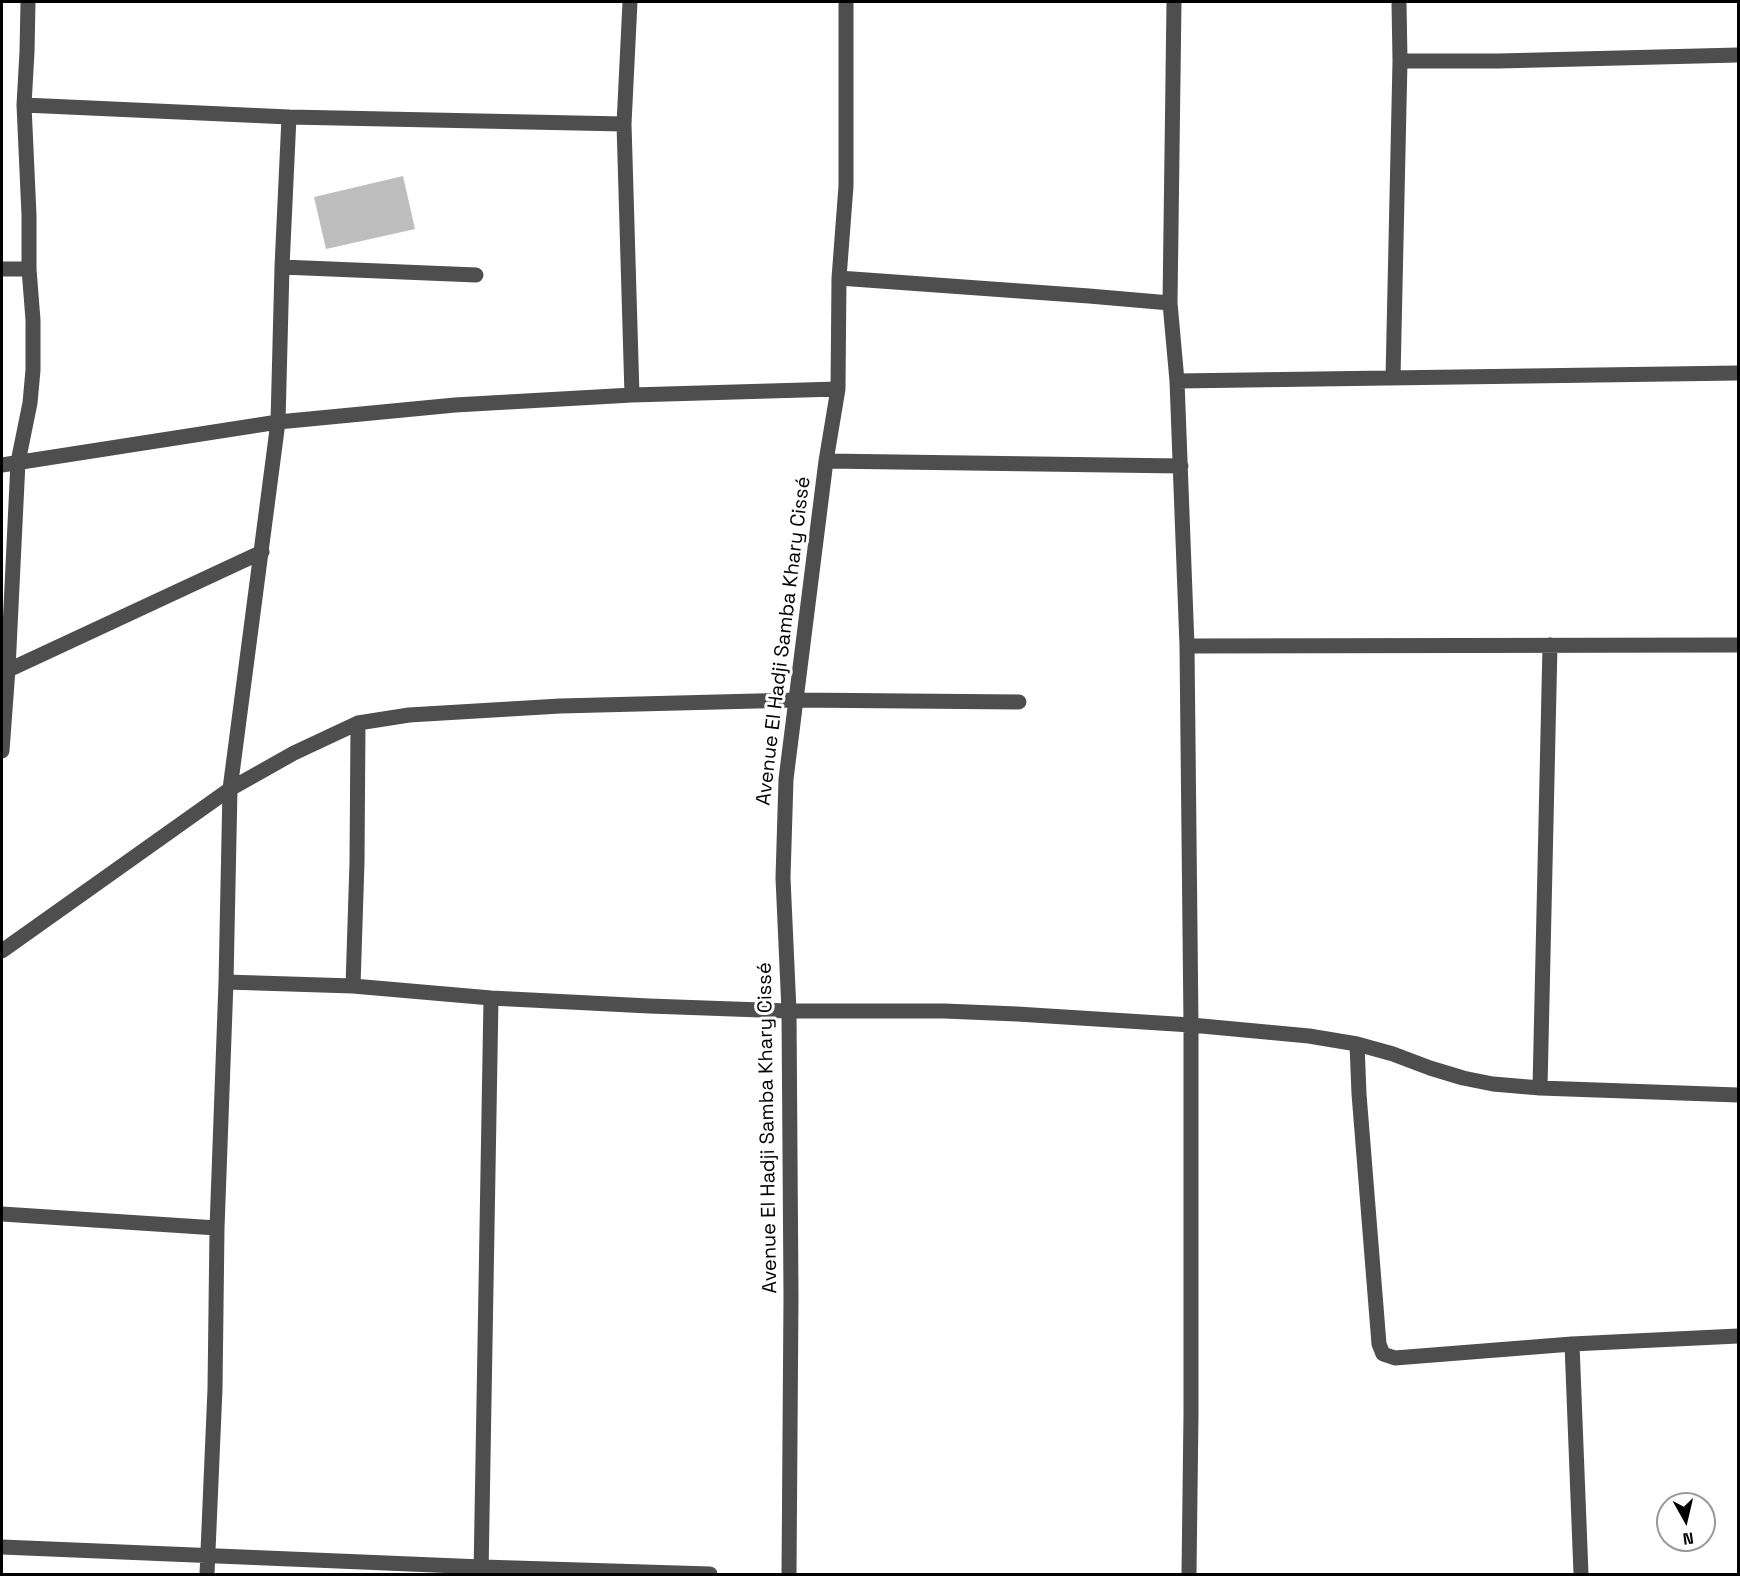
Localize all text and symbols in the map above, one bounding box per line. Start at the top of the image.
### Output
street label: Avenue El Hadji Samba Khary Cissé [752,475,816,807]
street label: Avenue El Hadji Samba Khary Cissé [753,962,783,1294]
north arrow [1656,1492,1716,1552]
text: N [1682,1527,1695,1549]

